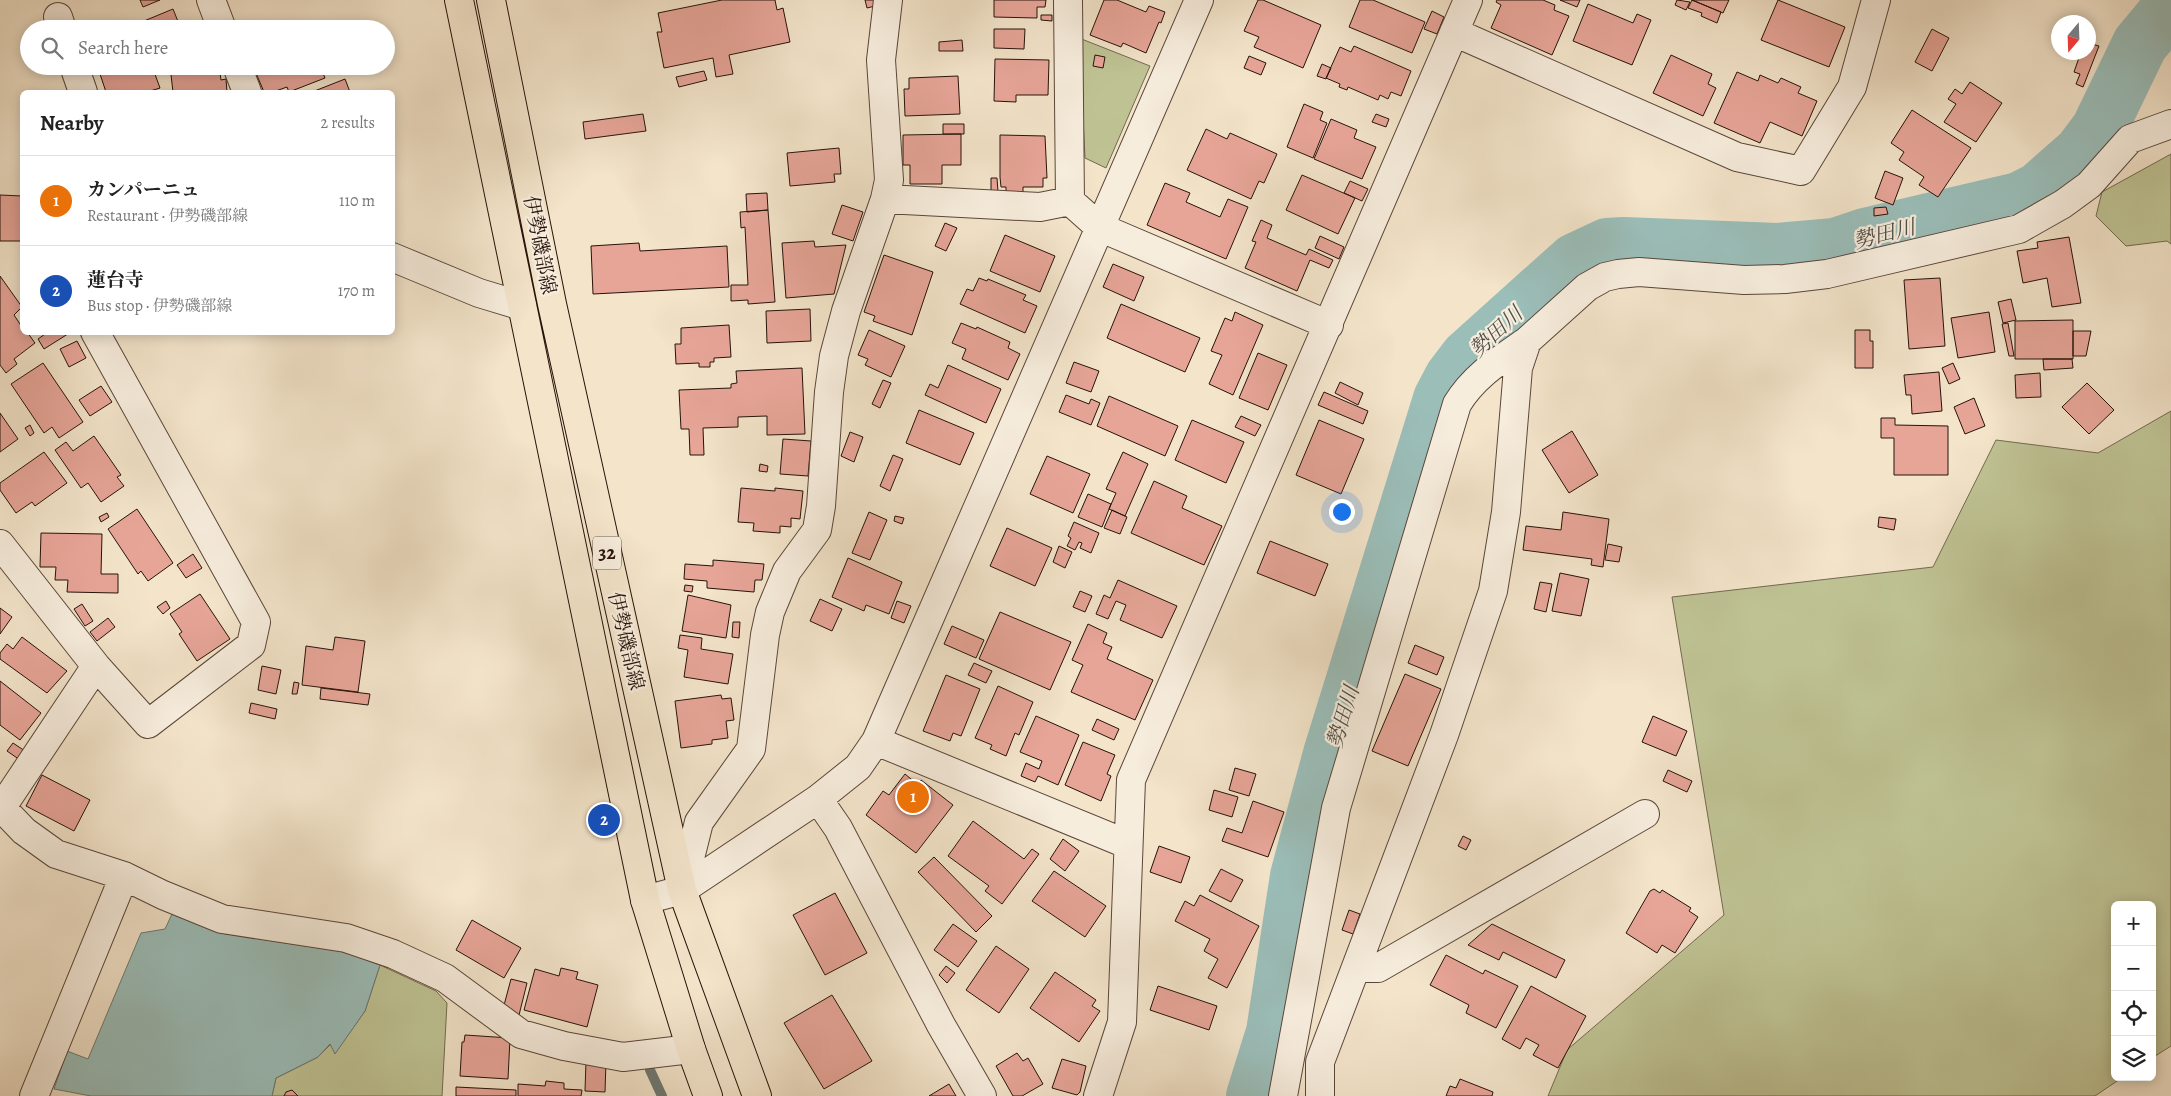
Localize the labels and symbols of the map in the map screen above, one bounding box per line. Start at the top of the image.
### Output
north arrow [2051,15,2096,60]
street label: 伊勢磯部線 [517,193,563,297]
water label: 勢田川 [1850,212,1920,255]
water label: 勢田川 [1463,299,1530,364]
your location [1329,499,1355,525]
road number: 32 [593,536,621,570]
street label: 伊勢磯部線 [602,589,650,693]
water label: 勢田川 [1320,681,1366,751]
pin: 1 [897,778,929,816]
pin: 2 [588,801,620,839]

